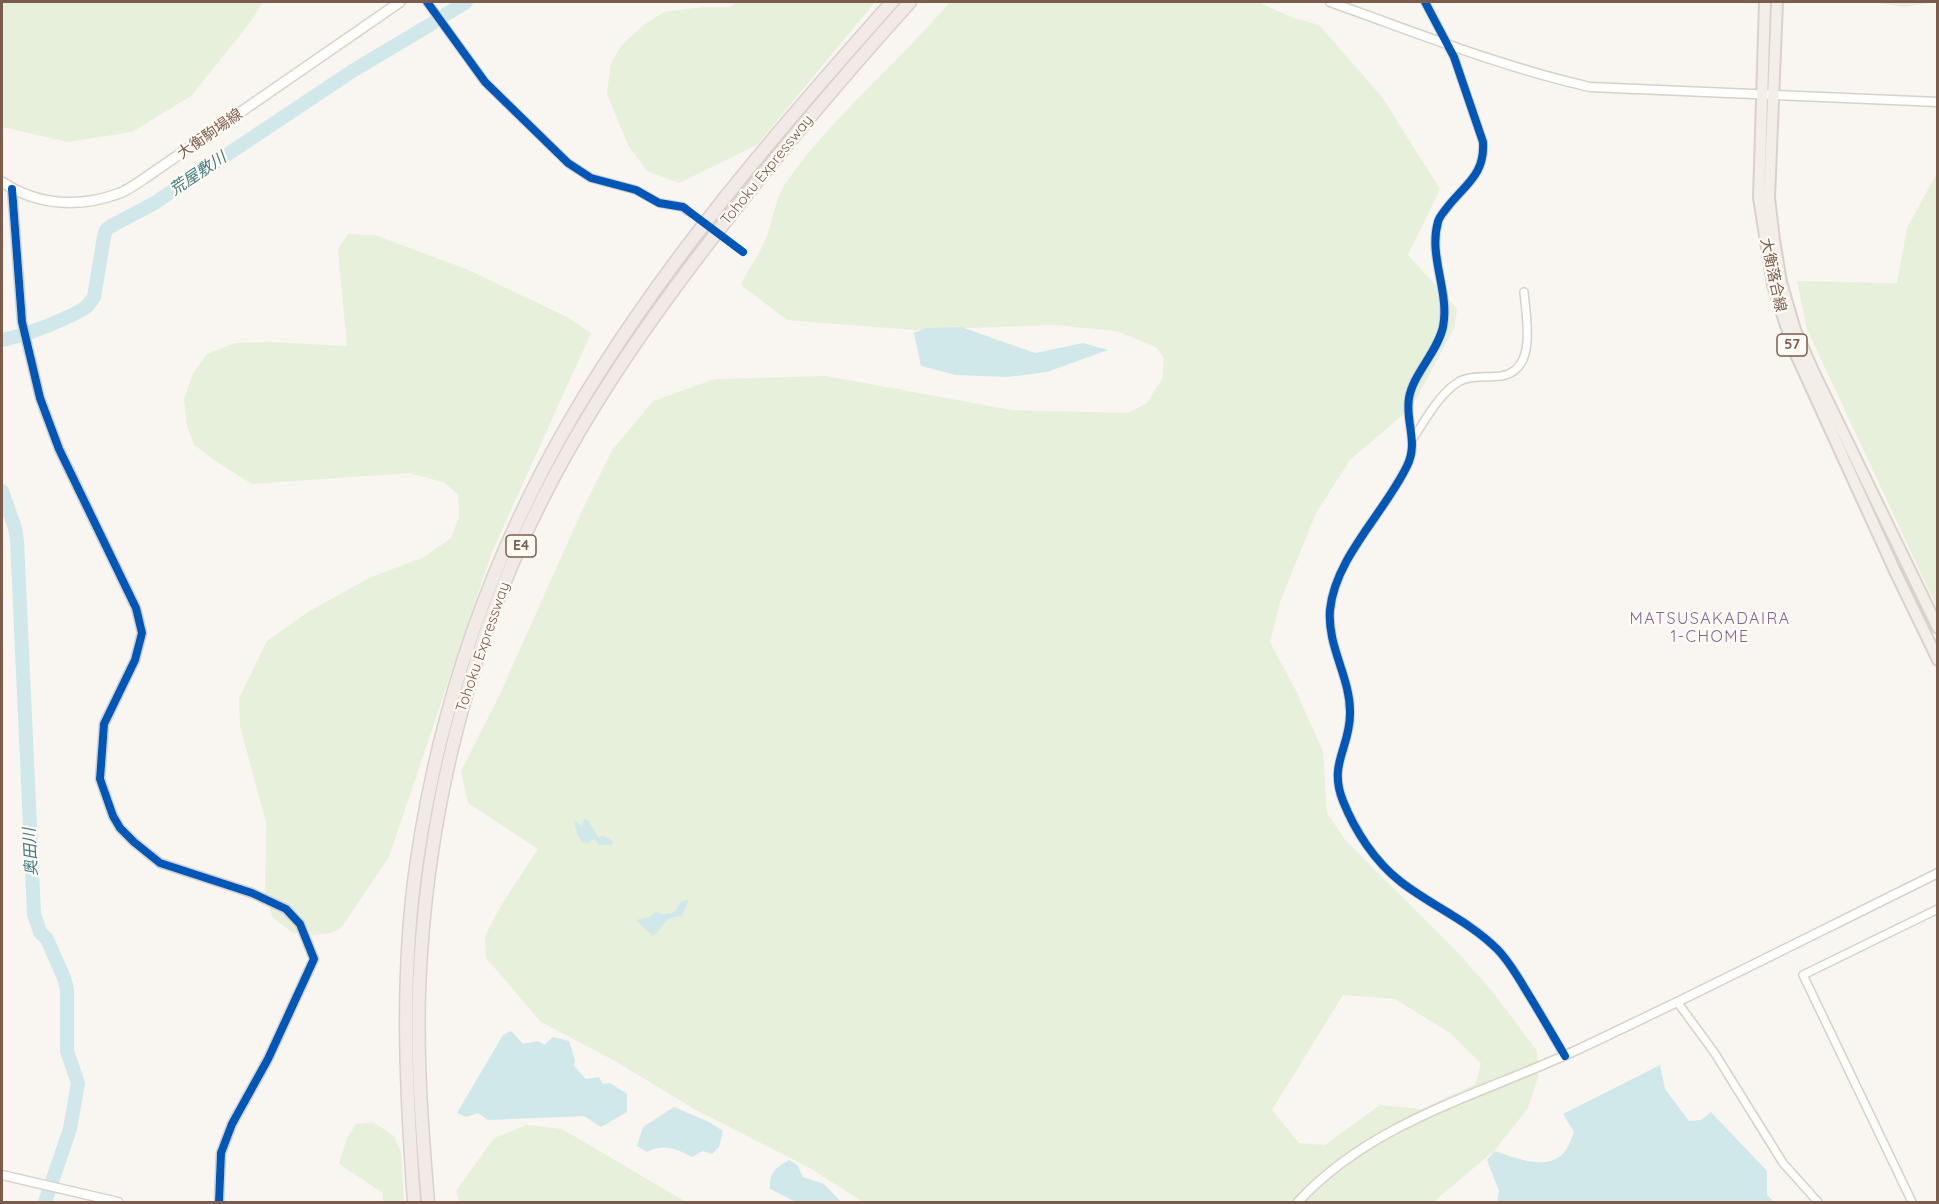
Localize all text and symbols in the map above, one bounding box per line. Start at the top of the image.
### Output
street label: 大衡駒場線 [174,105,246,163]
street label: Tohoku Expressway [717,111,817,229]
water label: 荒屋敷川 [166,148,230,200]
street label: 大衡落合線 [1756,236,1790,314]
road number: 57 [1777,334,1807,356]
road number: E4 [506,535,536,557]
street label: Tohoku Expressway [452,580,514,714]
district label: MATSUSAKADAIRA 1-CHOME [1629,609,1791,647]
water label: 奥田川 [20,828,42,876]

